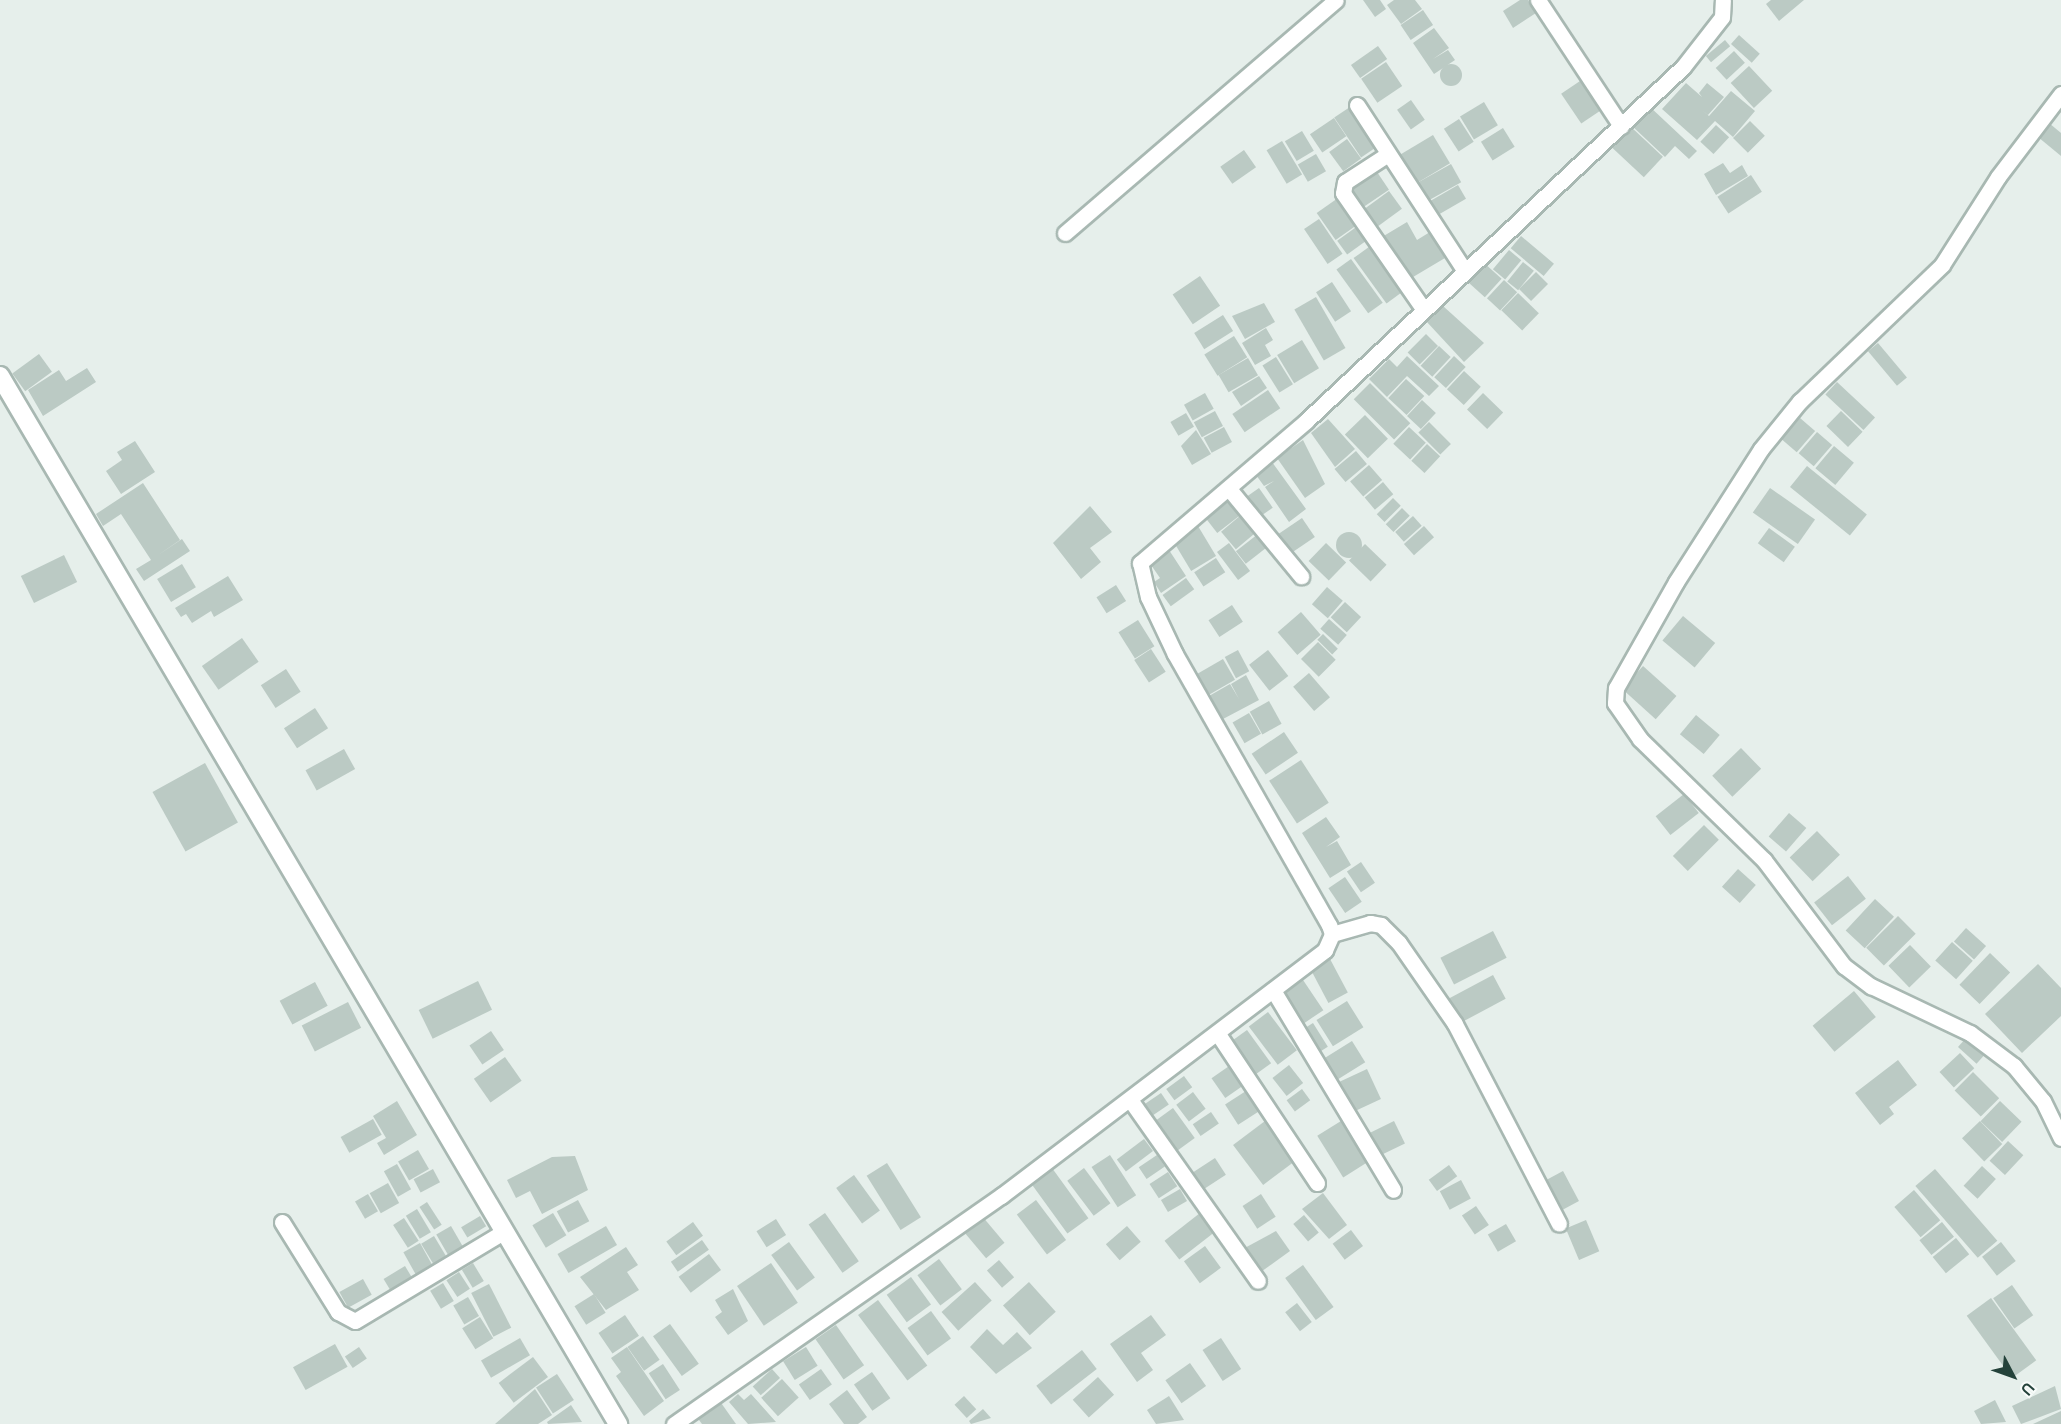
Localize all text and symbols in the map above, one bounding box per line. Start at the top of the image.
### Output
north arrow [1983,1346,2043,1406]
text: U [2015,1377,2038,1399]

